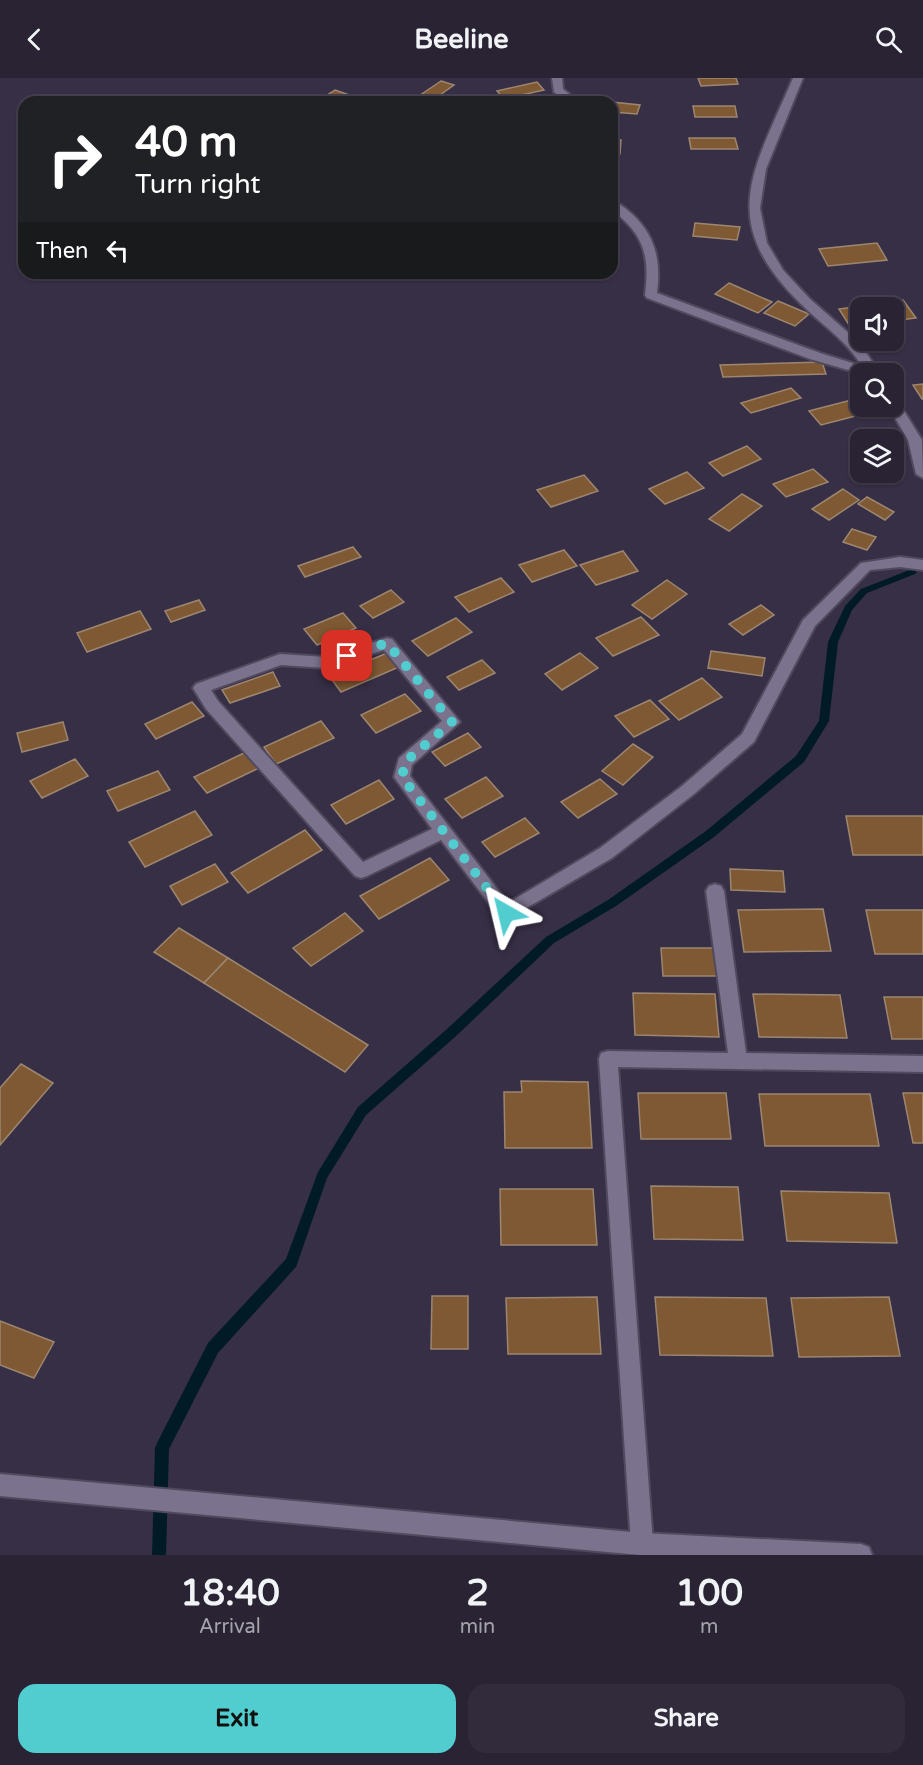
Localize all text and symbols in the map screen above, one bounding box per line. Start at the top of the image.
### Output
icon: back [18,23,51,56]
text: Beeline [414,23,509,56]
icon: search [872,23,905,56]
text: 40 m [135,117,237,168]
icon: right [36,120,114,198]
text: Turn right [135,168,261,201]
icon: left [101,234,134,267]
text: Then [36,238,89,264]
map controls [850,297,904,483]
button: sound [850,297,904,351]
button: search [850,363,904,417]
button: layers [850,429,904,483]
pin [321,630,372,681]
icon: arrive [330,639,363,672]
position arrow [474,881,538,945]
text: 18:40 [180,1572,280,1615]
text: 2 [466,1572,489,1615]
text: 100 [675,1572,743,1615]
text: Arrival [199,1615,261,1639]
text: min [460,1615,495,1639]
text: m [700,1615,718,1639]
button: Exit [18,1684,456,1753]
button: Share [468,1684,905,1753]

